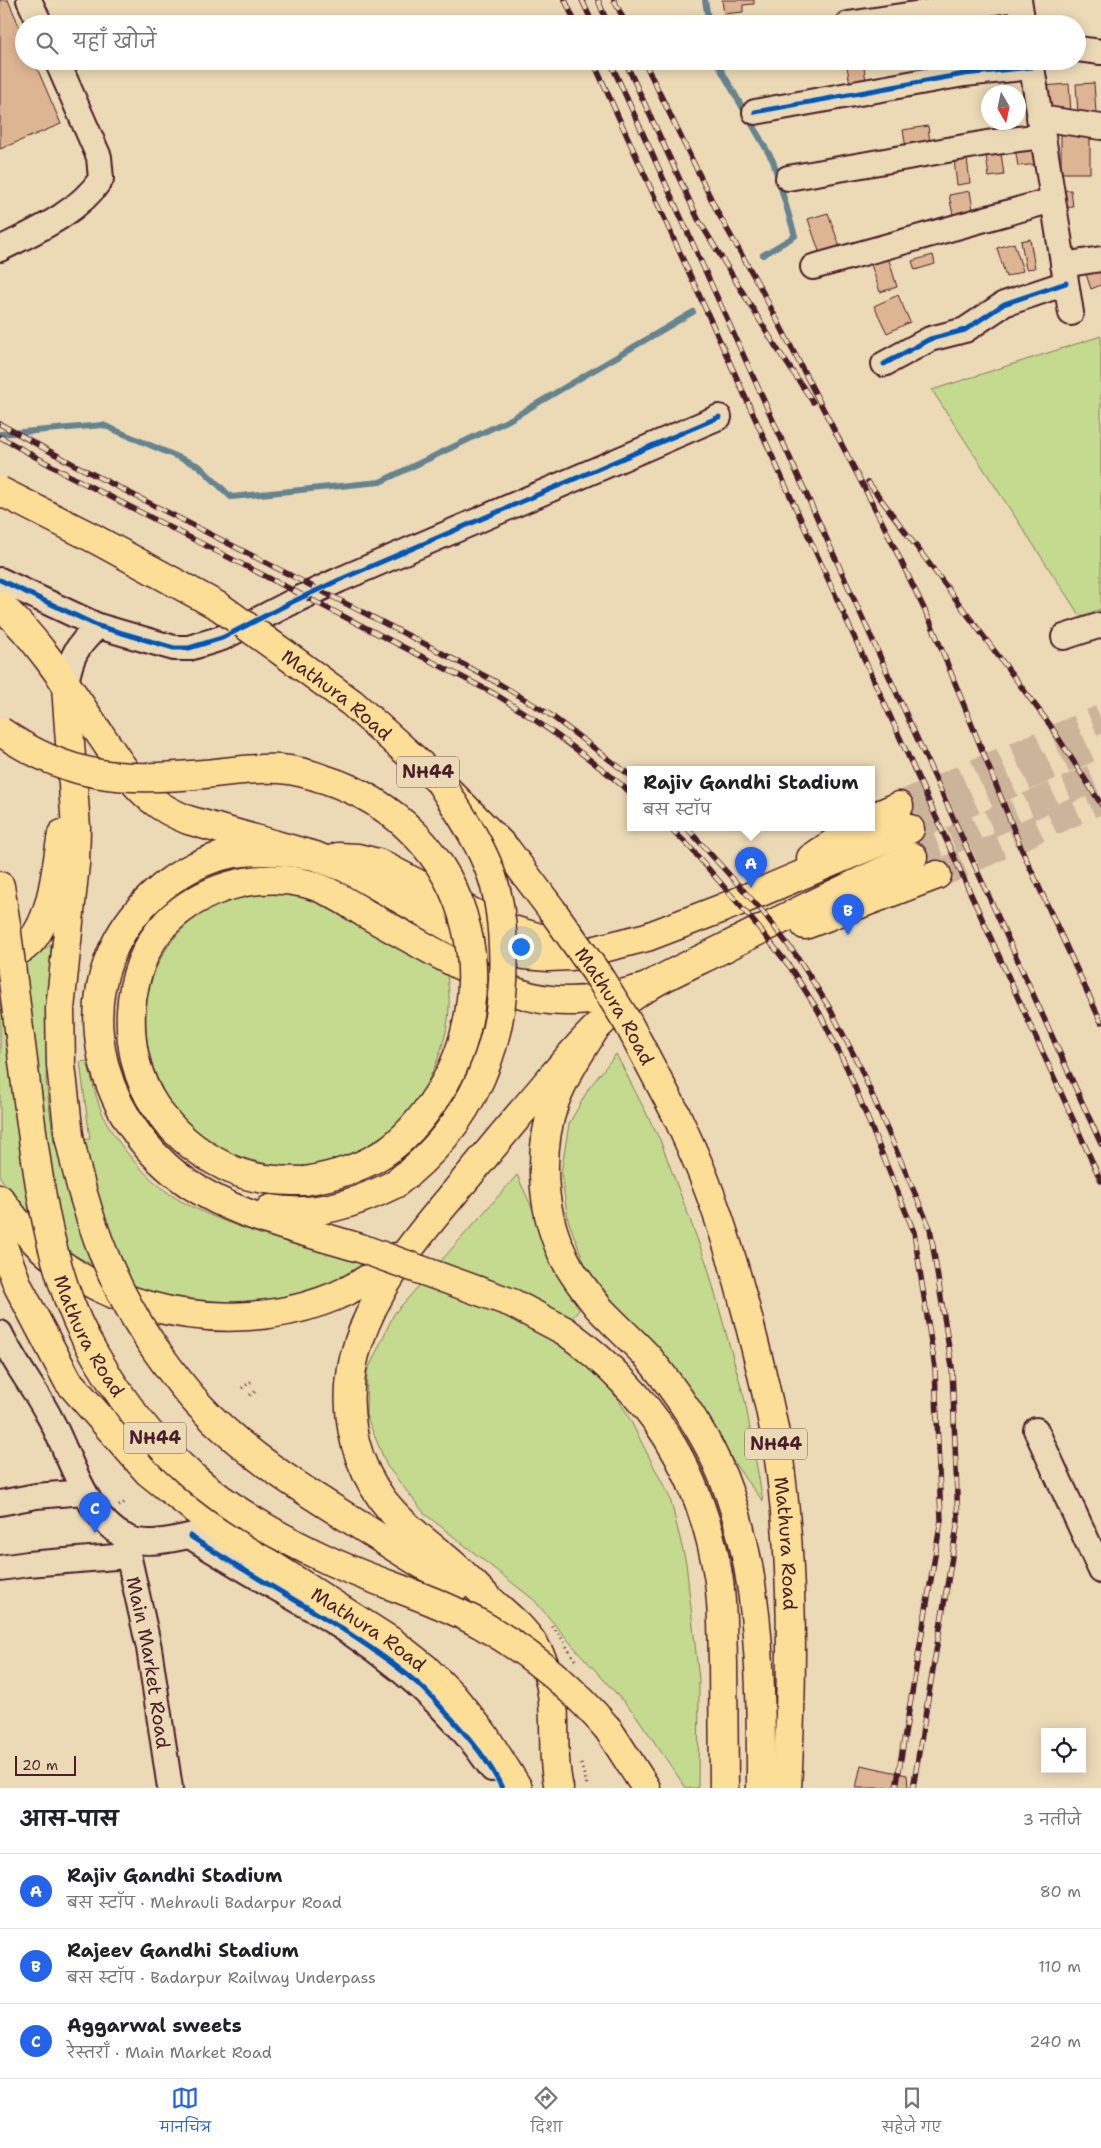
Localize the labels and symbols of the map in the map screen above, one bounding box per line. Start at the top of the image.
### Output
north arrow [981,85,1026,130]
street label: Mathura Road [277,644,397,746]
road number: NH44 [397,756,459,788]
pin: A [735,847,767,888]
pin: B [832,894,864,935]
your location [508,934,534,960]
street label: Mathura Road [569,942,660,1070]
street label: Mathura Road [48,1272,130,1402]
road number: NH44 [124,1422,186,1454]
road number: NH44 [745,1428,807,1460]
street label: Mathura Road [768,1475,803,1611]
pin: C [79,1492,111,1533]
street label: Main Market Road [120,1574,176,1750]
street label: Mathura Road [306,1581,431,1677]
scale bar [15,1753,76,1776]

